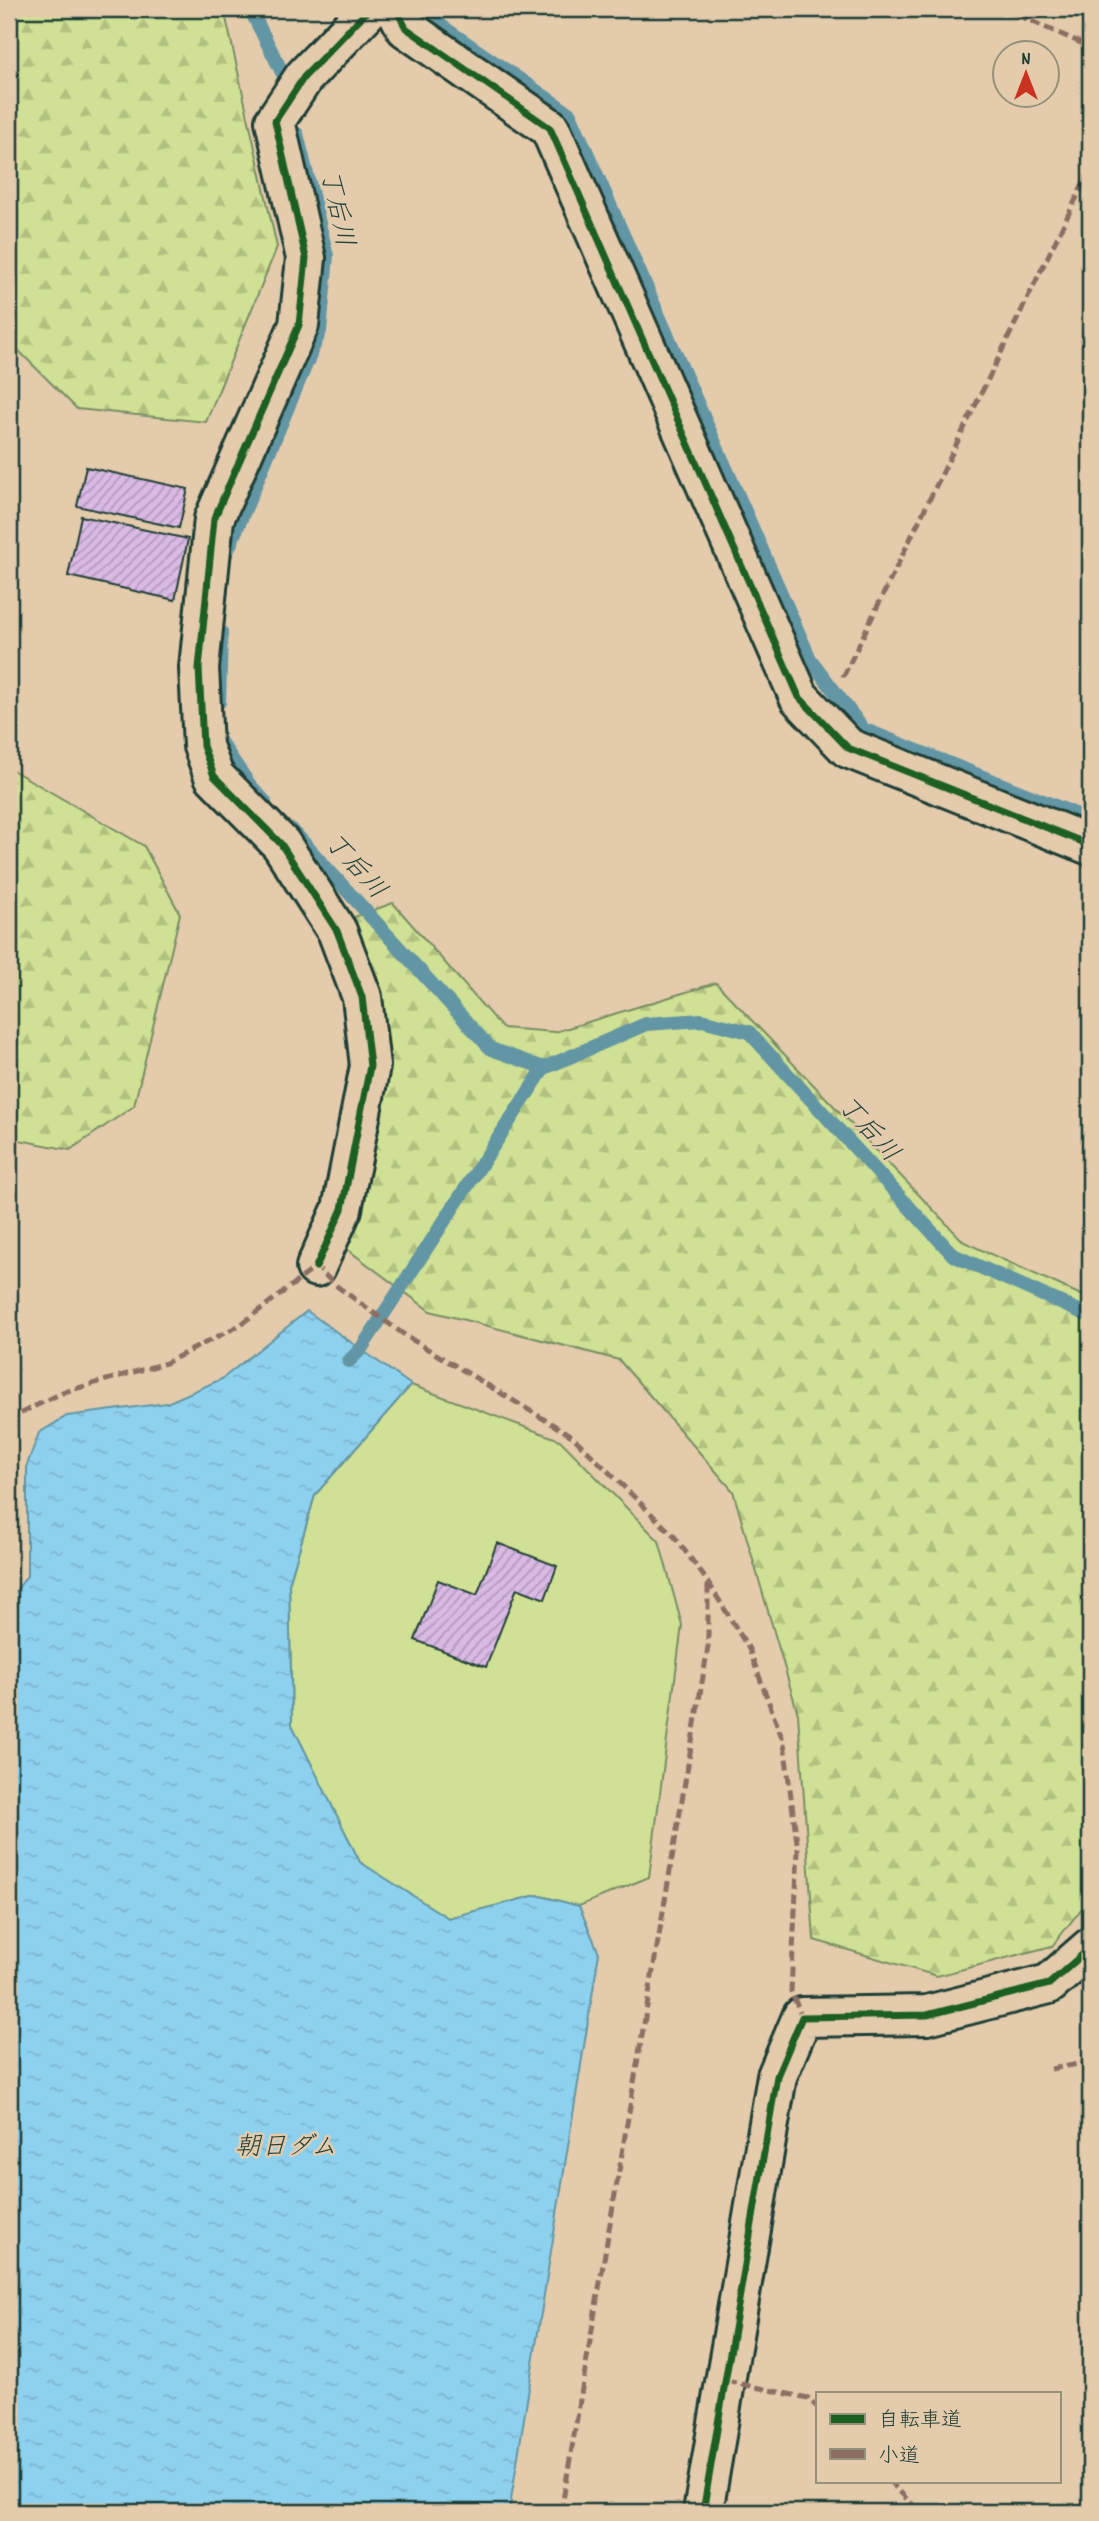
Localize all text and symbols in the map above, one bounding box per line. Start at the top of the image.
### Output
north arrow [990,38,1060,108]
text: N [1021,47,1031,74]
water label: 丁后川 [309,167,362,251]
water label: 丁后川 [315,826,394,909]
water label: 丁后川 [828,1089,907,1172]
water label: 朝日ダム [235,2130,337,2167]
legend [816,2392,1060,2482]
text: 自転車道 [878,2407,962,2437]
text: 小道 [878,2443,920,2473]

